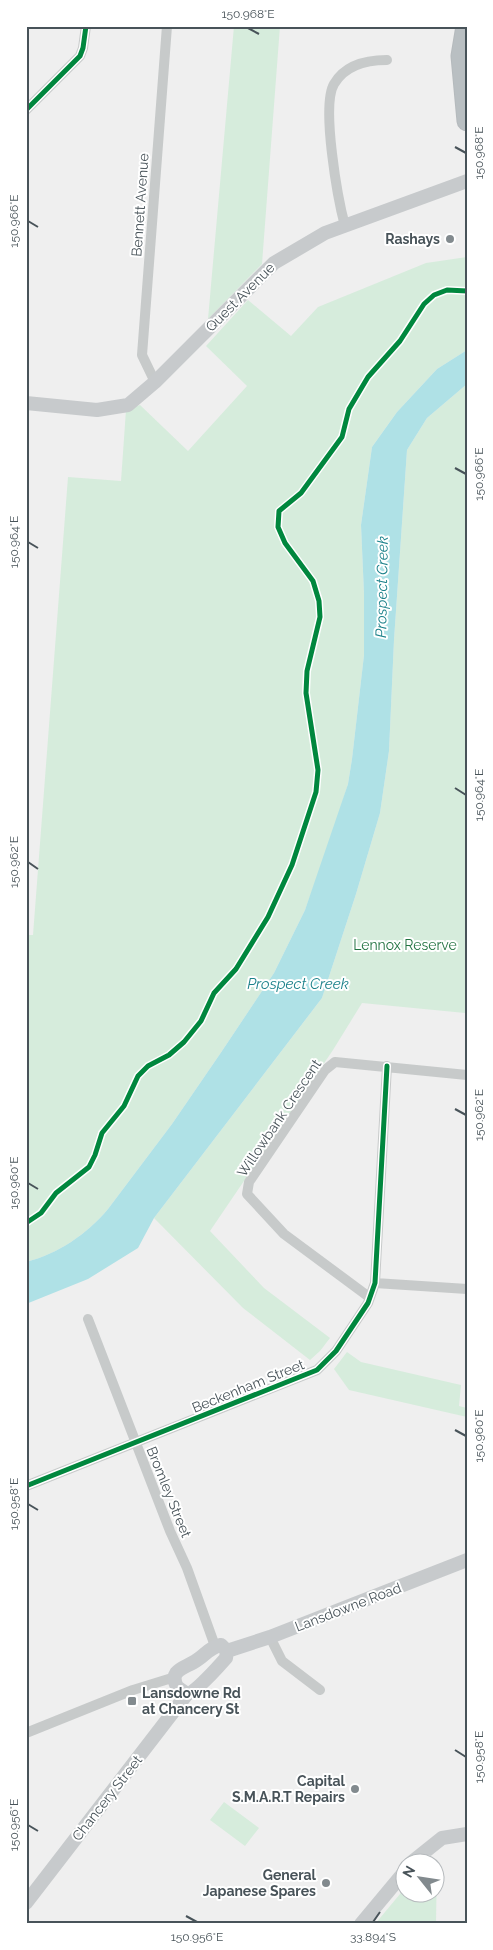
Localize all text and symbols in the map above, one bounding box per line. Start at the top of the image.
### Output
text: 150.968°E [221,7,275,21]
text: 150.968°E [472,126,486,180]
street label: Bennett Avenue [128,153,152,257]
text: 150.966°E [7,194,21,248]
place label: Rashays [385,231,440,247]
marker: Rashays [444,233,456,245]
street label: Quest Avenue [202,259,278,335]
text: 150.966°E [472,447,486,501]
text: 150.964°E [7,516,21,568]
water label: Prospect Creek [372,536,392,638]
text: 150.964°E [472,769,486,821]
text: 150.962°E [7,836,21,888]
park label: Lennox Reserve [353,937,457,953]
water label: Prospect Creek [247,975,349,993]
street label: Willowbank Crescent [234,1056,324,1180]
text: 150.962°E [472,1089,486,1141]
text: 150.960°E [7,1156,21,1210]
street label: Beckenham Street [190,1356,307,1416]
text: 150.960°E [472,1409,486,1463]
street label: Bromley Street [143,1444,195,1540]
text: 150.958°E [7,1478,21,1530]
street label: Lansdowne Road [293,1579,403,1635]
place label: Lansdowne Rd at Chancery St [142,1685,241,1717]
marker: Lansdowne Rd at Chancery St [126,1695,138,1707]
text: 150.958°E [472,1731,486,1783]
street label: Chancery Street [69,1752,145,1844]
place label: Capital S.M.A.R.T Repairs [232,1773,346,1805]
marker: Capital S.M.A.R.T Repairs [349,1783,361,1795]
text: 150.956°E [7,1799,21,1851]
north arrow [396,1852,446,1902]
text: N [399,1863,418,1880]
place label: General Japanese Spares [203,1867,317,1899]
marker: General Japanese Spares [320,1877,332,1889]
text: 150.956°E [171,1930,223,1944]
text: 33.894°S [350,1930,396,1944]

